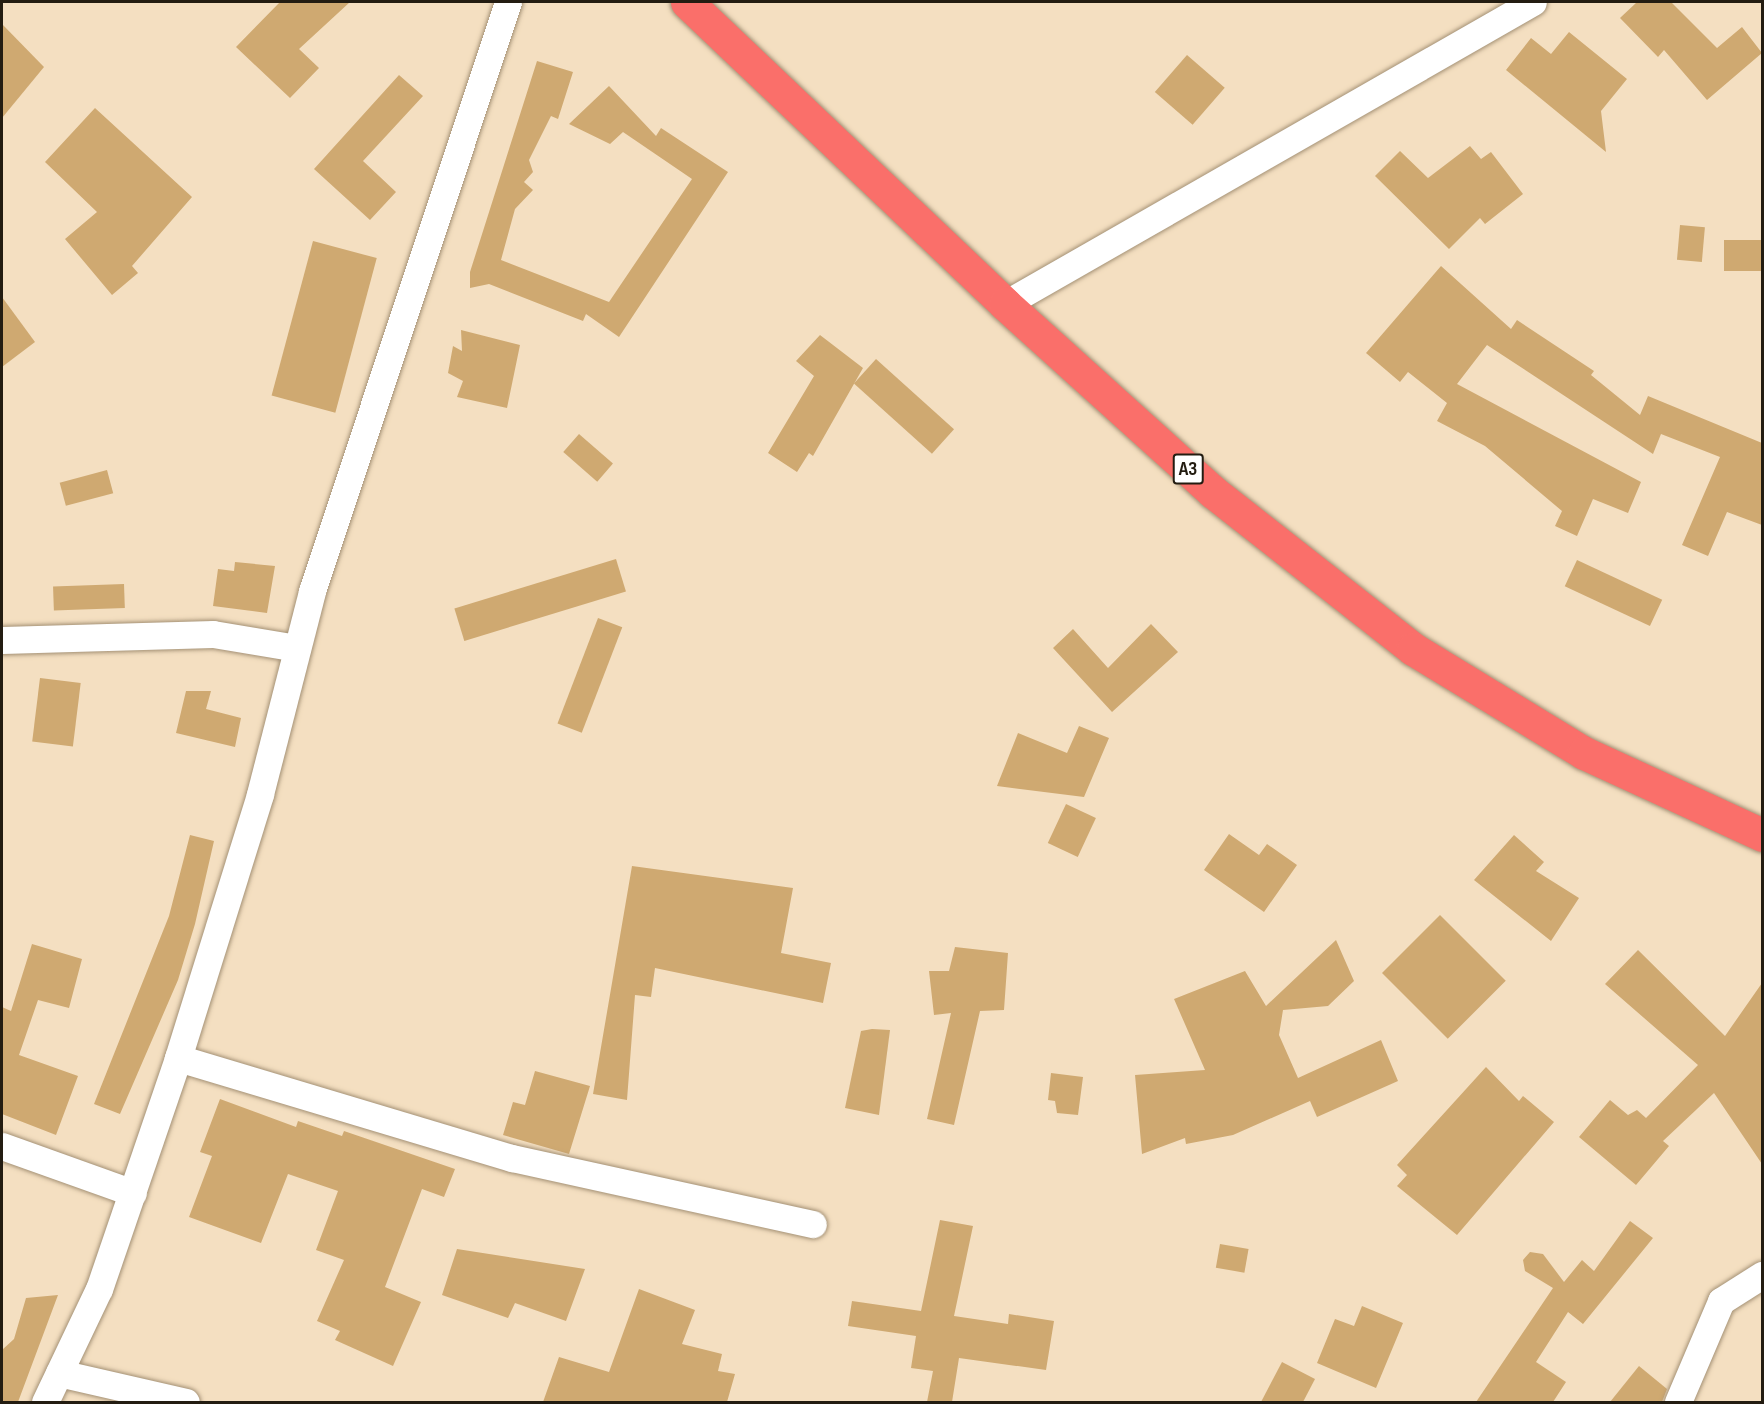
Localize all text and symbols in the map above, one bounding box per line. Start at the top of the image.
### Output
road number: A3 [1172,452,1204,486]

